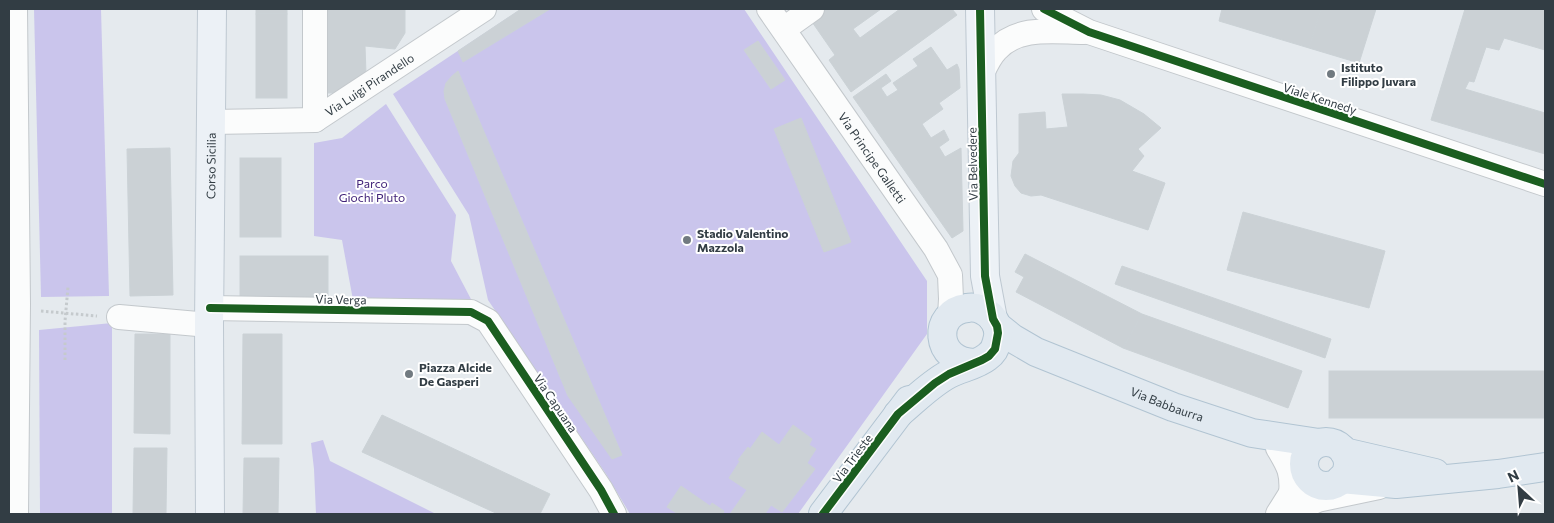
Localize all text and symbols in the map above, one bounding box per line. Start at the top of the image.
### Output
street label: Via Luigi Pirandello [322,50,416,119]
place label: Istituto Filippo Juvara [1341,60,1416,89]
marker: Istituto Filippo Juvara [1325,68,1337,80]
street label: Viale Kennedy [1281,80,1359,116]
street label: Via Principe Galletti [836,109,909,206]
street label: Via Belvedere [964,127,980,201]
street label: Corso Sicilia [203,133,218,199]
park label: Parco Giochi Pluto [339,176,405,204]
place label: Stadio Valentino Mazzola [697,226,789,254]
marker: Stadio Valentino Mazzola [681,234,693,246]
street label: Via Verga [315,292,367,306]
place label: Piazza Alcide De Gasperi [419,360,492,388]
marker: Piazza Alcide De Gasperi [403,368,415,380]
street label: Via Capuana [531,371,581,435]
street label: Via Babbaurra [1129,384,1205,424]
street label: Via Trieste [829,431,875,485]
north arrow [1494,463,1544,513]
text: N [1505,466,1522,486]

